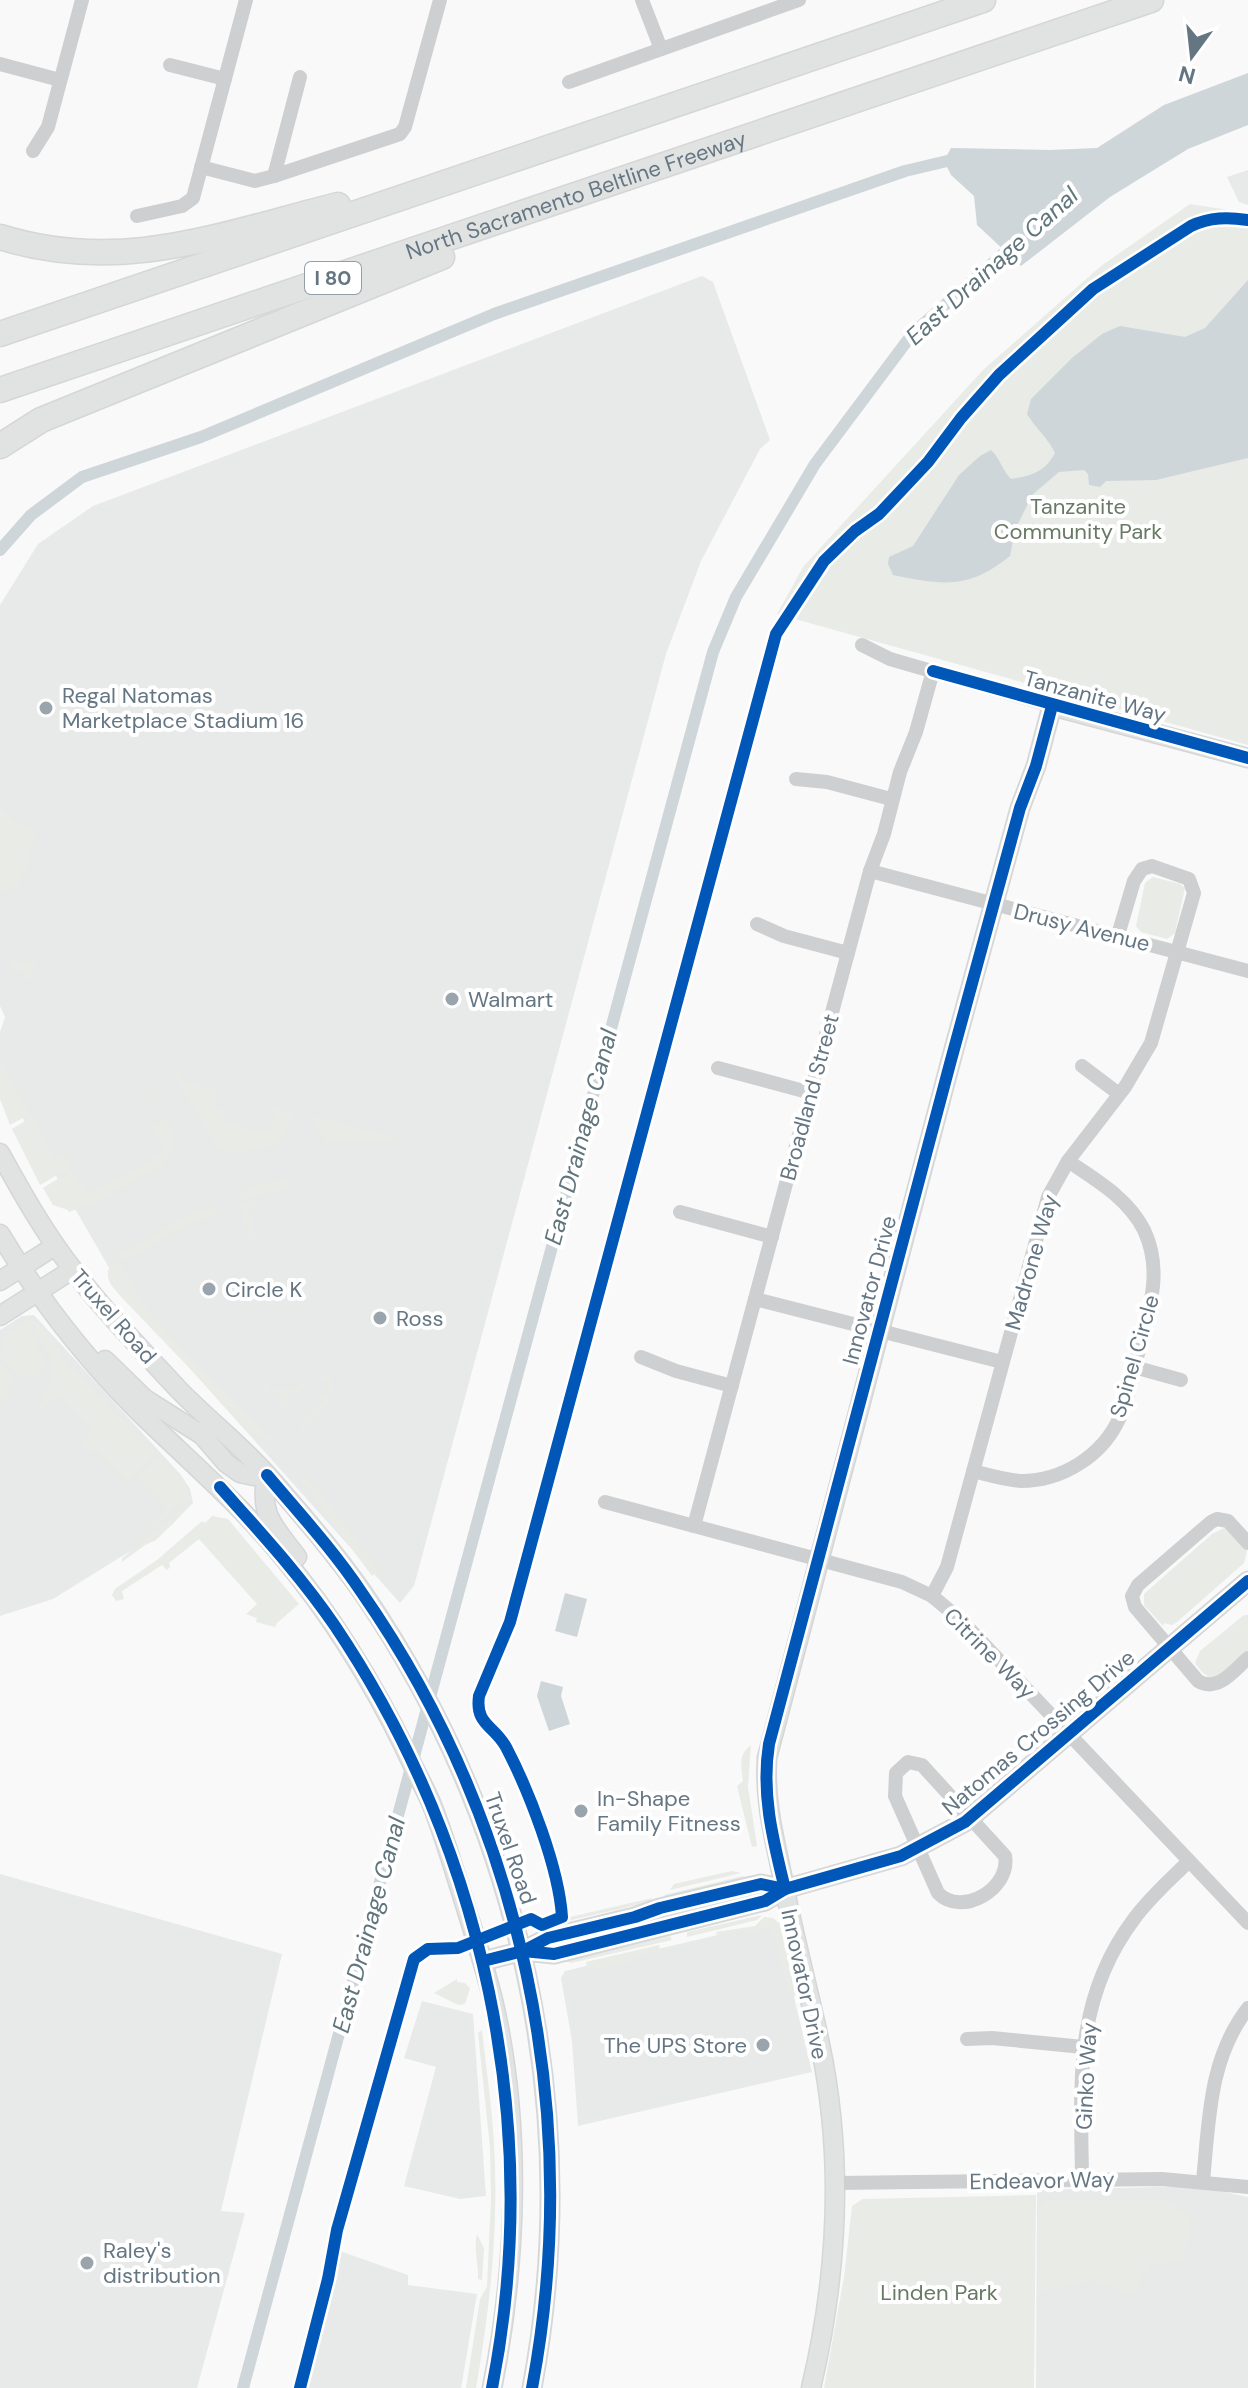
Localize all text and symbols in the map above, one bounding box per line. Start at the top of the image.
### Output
north arrow [1152,16,1232,96]
text: N [1175,59,1198,91]
street label: North Sacramento Beltline Freeway [402,124,750,267]
water label: East Drainage Canal [899,179,1085,351]
road number: I 80 [305,262,361,294]
park label: Tanzanite Community Park [994,492,1162,546]
street label: Tanzanite Way [1021,664,1169,729]
place label: Regal Natomas Marketplace Stadium 16 [62,681,304,735]
marker: Regal Natomas Marketplace Stadium 16 [37,699,55,717]
street label: Drusy Avenue [1011,897,1153,958]
place label: Walmart [468,985,553,1014]
marker: Walmart [443,990,461,1008]
street label: Broadland Street [773,1011,846,1184]
water label: East Drainage Canal [537,1025,624,1248]
street label: Madrone Way [998,1191,1065,1333]
street label: Innovator Drive [836,1212,903,1368]
street label: Truxel Road [64,1263,163,1370]
place label: Circle K [225,1275,303,1304]
marker: Circle K [200,1280,218,1298]
street label: Spinel Circle [1103,1291,1166,1421]
place label: Ross [396,1304,444,1333]
marker: Ross [371,1309,389,1327]
street label: Citrine Way [938,1601,1042,1705]
street label: Natomas Crossing Drive [936,1643,1141,1822]
place label: In-Shape Family Fitness [597,1784,741,1838]
street label: Truxel Road [478,1788,543,1908]
marker: In-Shape Family Fitness [572,1802,590,1820]
water label: East Drainage Canal [325,1813,412,2036]
street label: Innovator Drive [774,1906,835,2062]
street label: Ginko Way [1069,2021,1104,2131]
place label: The UPS Store [604,2031,747,2060]
marker: The UPS Store [754,2036,772,2054]
street label: Endeavor Way [969,2165,1115,2196]
place label: Raley's distribution [103,2236,221,2290]
marker: Raley's distribution [78,2254,96,2272]
park label: Linden Park [880,2278,998,2307]

